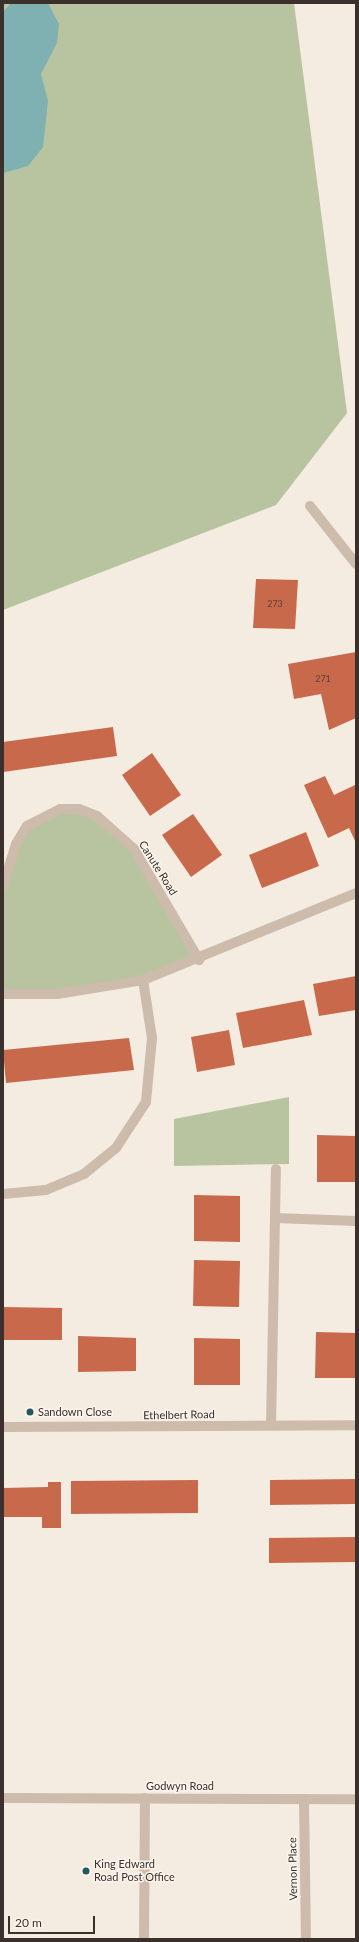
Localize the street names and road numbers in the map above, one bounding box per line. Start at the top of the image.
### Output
street label: Canute Road [136,838,180,898]
street label: Ethelbert Road [143,1408,215,1422]
street label: Godwyn Road [146,1779,214,1793]
street label: Vernon Place [286,1837,300,1901]

